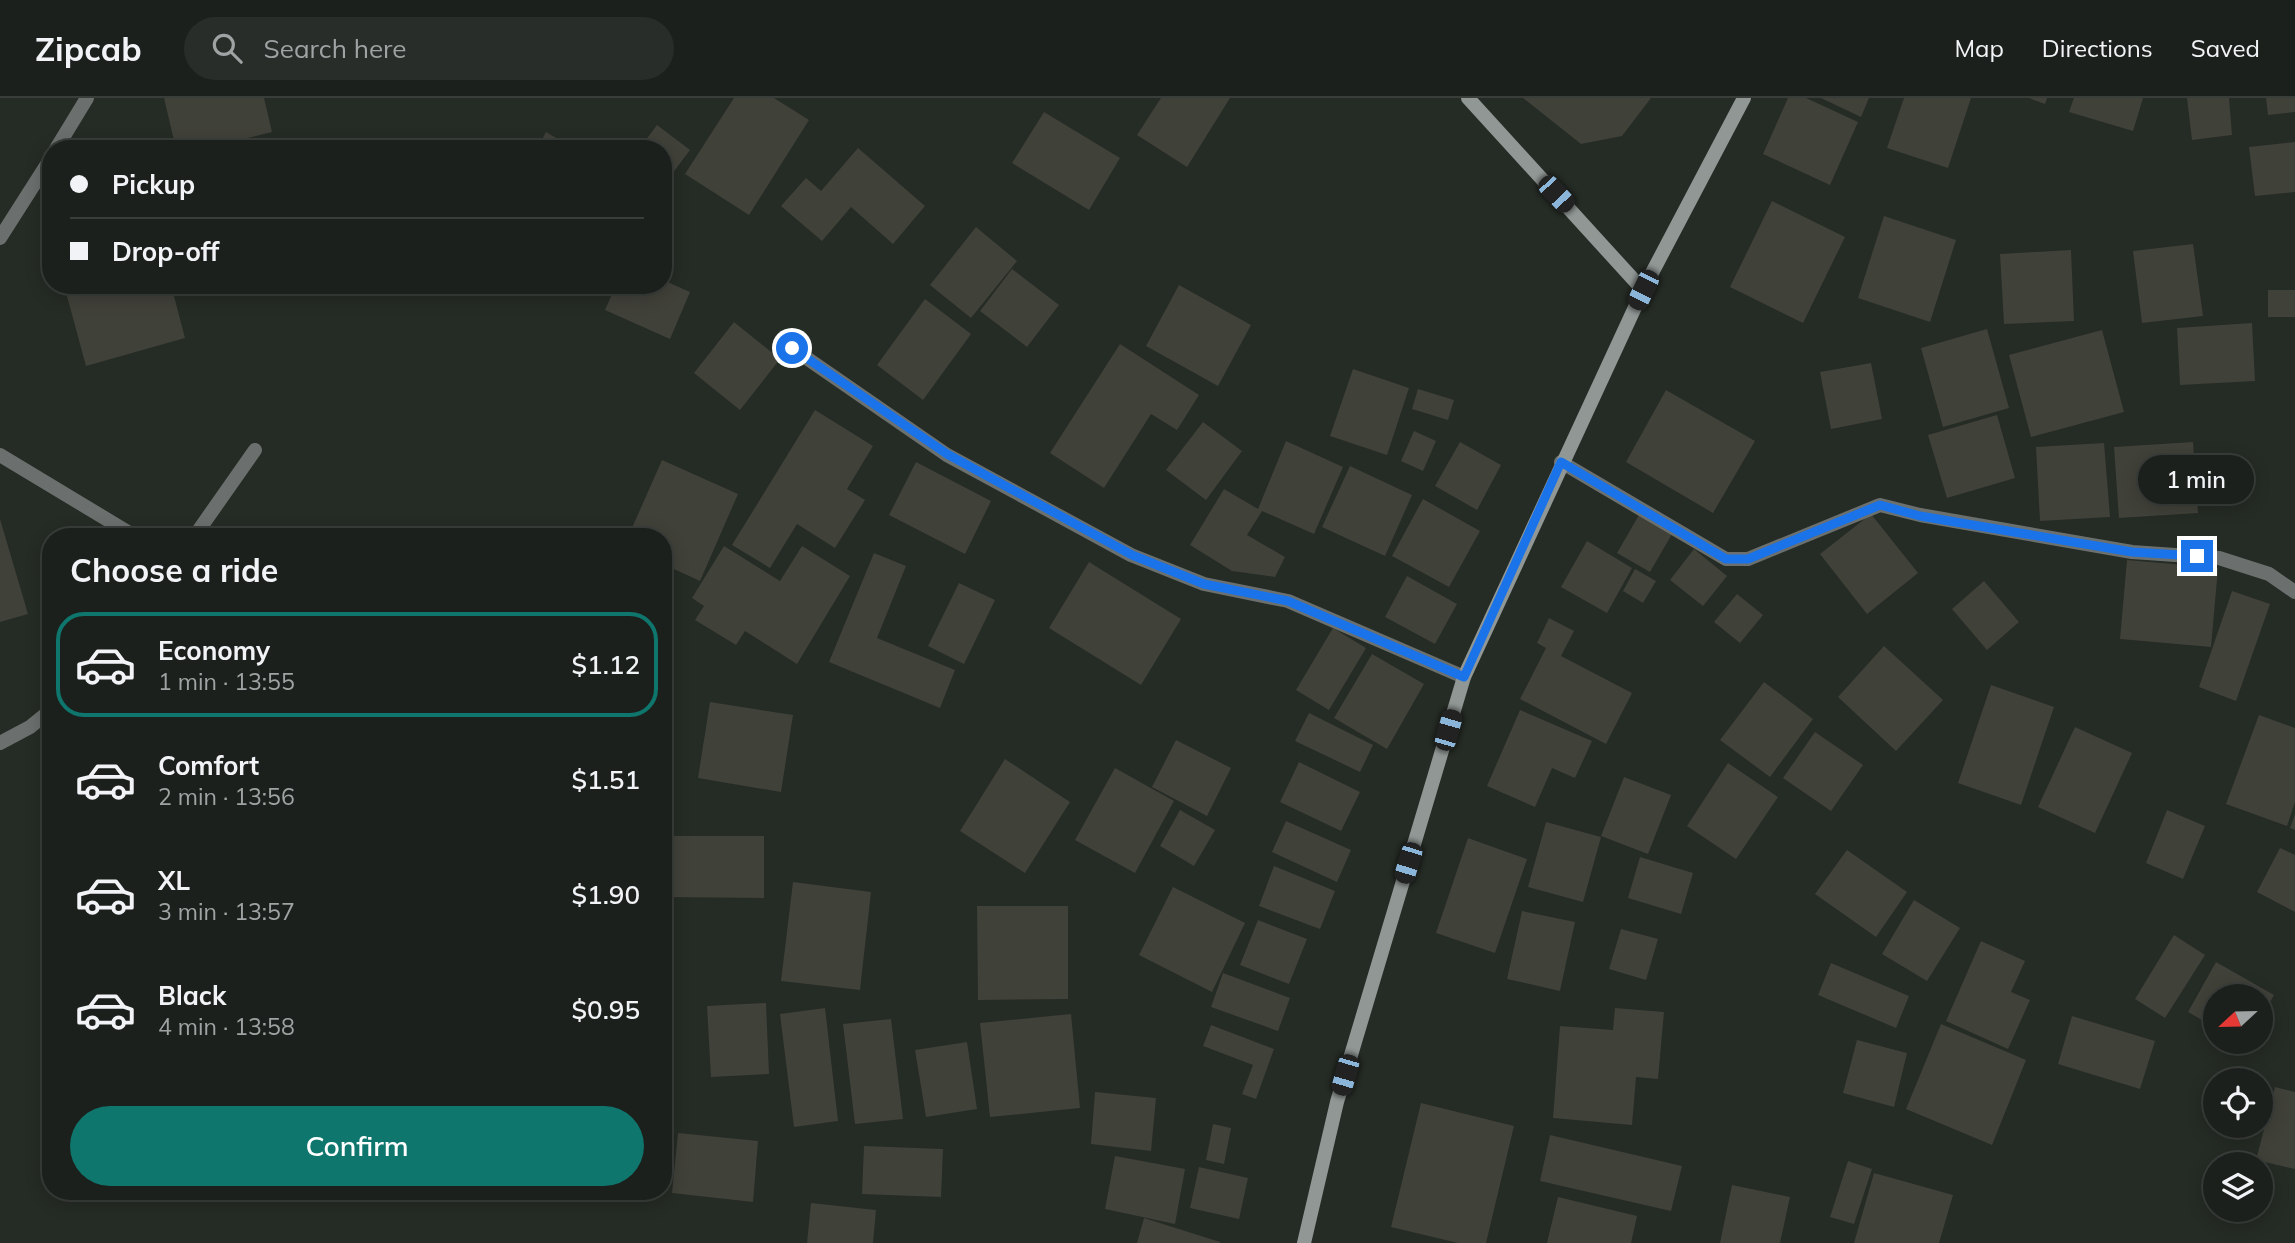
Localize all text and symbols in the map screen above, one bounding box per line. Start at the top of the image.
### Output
search box [184,17,674,80]
text: Zipcab [35,28,142,69]
icon: search [208,29,246,67]
text: Search here [264,32,407,65]
text: Map [1954,33,2004,63]
text: Directions [2042,33,2153,63]
text: Saved [2191,33,2260,63]
text: Pickup [112,168,195,201]
car [1534,171,1579,217]
text: Drop-off [112,235,219,268]
car [1625,267,1662,313]
route start [776,332,808,364]
callout: 1 min [2139,454,2255,504]
text: 1 min [2166,465,2226,494]
route end [2181,540,2213,572]
text: Choose a ride [70,550,278,590]
icon: car [74,633,137,696]
text: Economy [158,634,270,667]
text: $1.12 [571,648,640,681]
text: 1 min · 13:55 [158,667,295,696]
car [1433,707,1464,753]
icon: car [74,748,137,811]
text: Comfort [158,749,259,782]
text: $1.51 [571,763,640,796]
text: 2 min · 13:56 [158,782,295,811]
car [1392,840,1425,886]
icon: car [74,863,137,926]
text: XL [158,864,190,897]
text: $1.90 [571,878,640,911]
text: 3 min · 13:57 [158,897,295,926]
icon: car [74,978,137,1041]
text: Black [158,979,226,1012]
north arrow [2203,984,2273,1054]
map controls [2203,984,2273,1222]
text: $0.95 [571,993,640,1026]
text: 4 min · 13:58 [158,1012,295,1041]
car [1330,1052,1361,1098]
button: locate [2203,1068,2273,1138]
button: Confirm [70,1106,644,1186]
button: layers [2203,1152,2273,1222]

